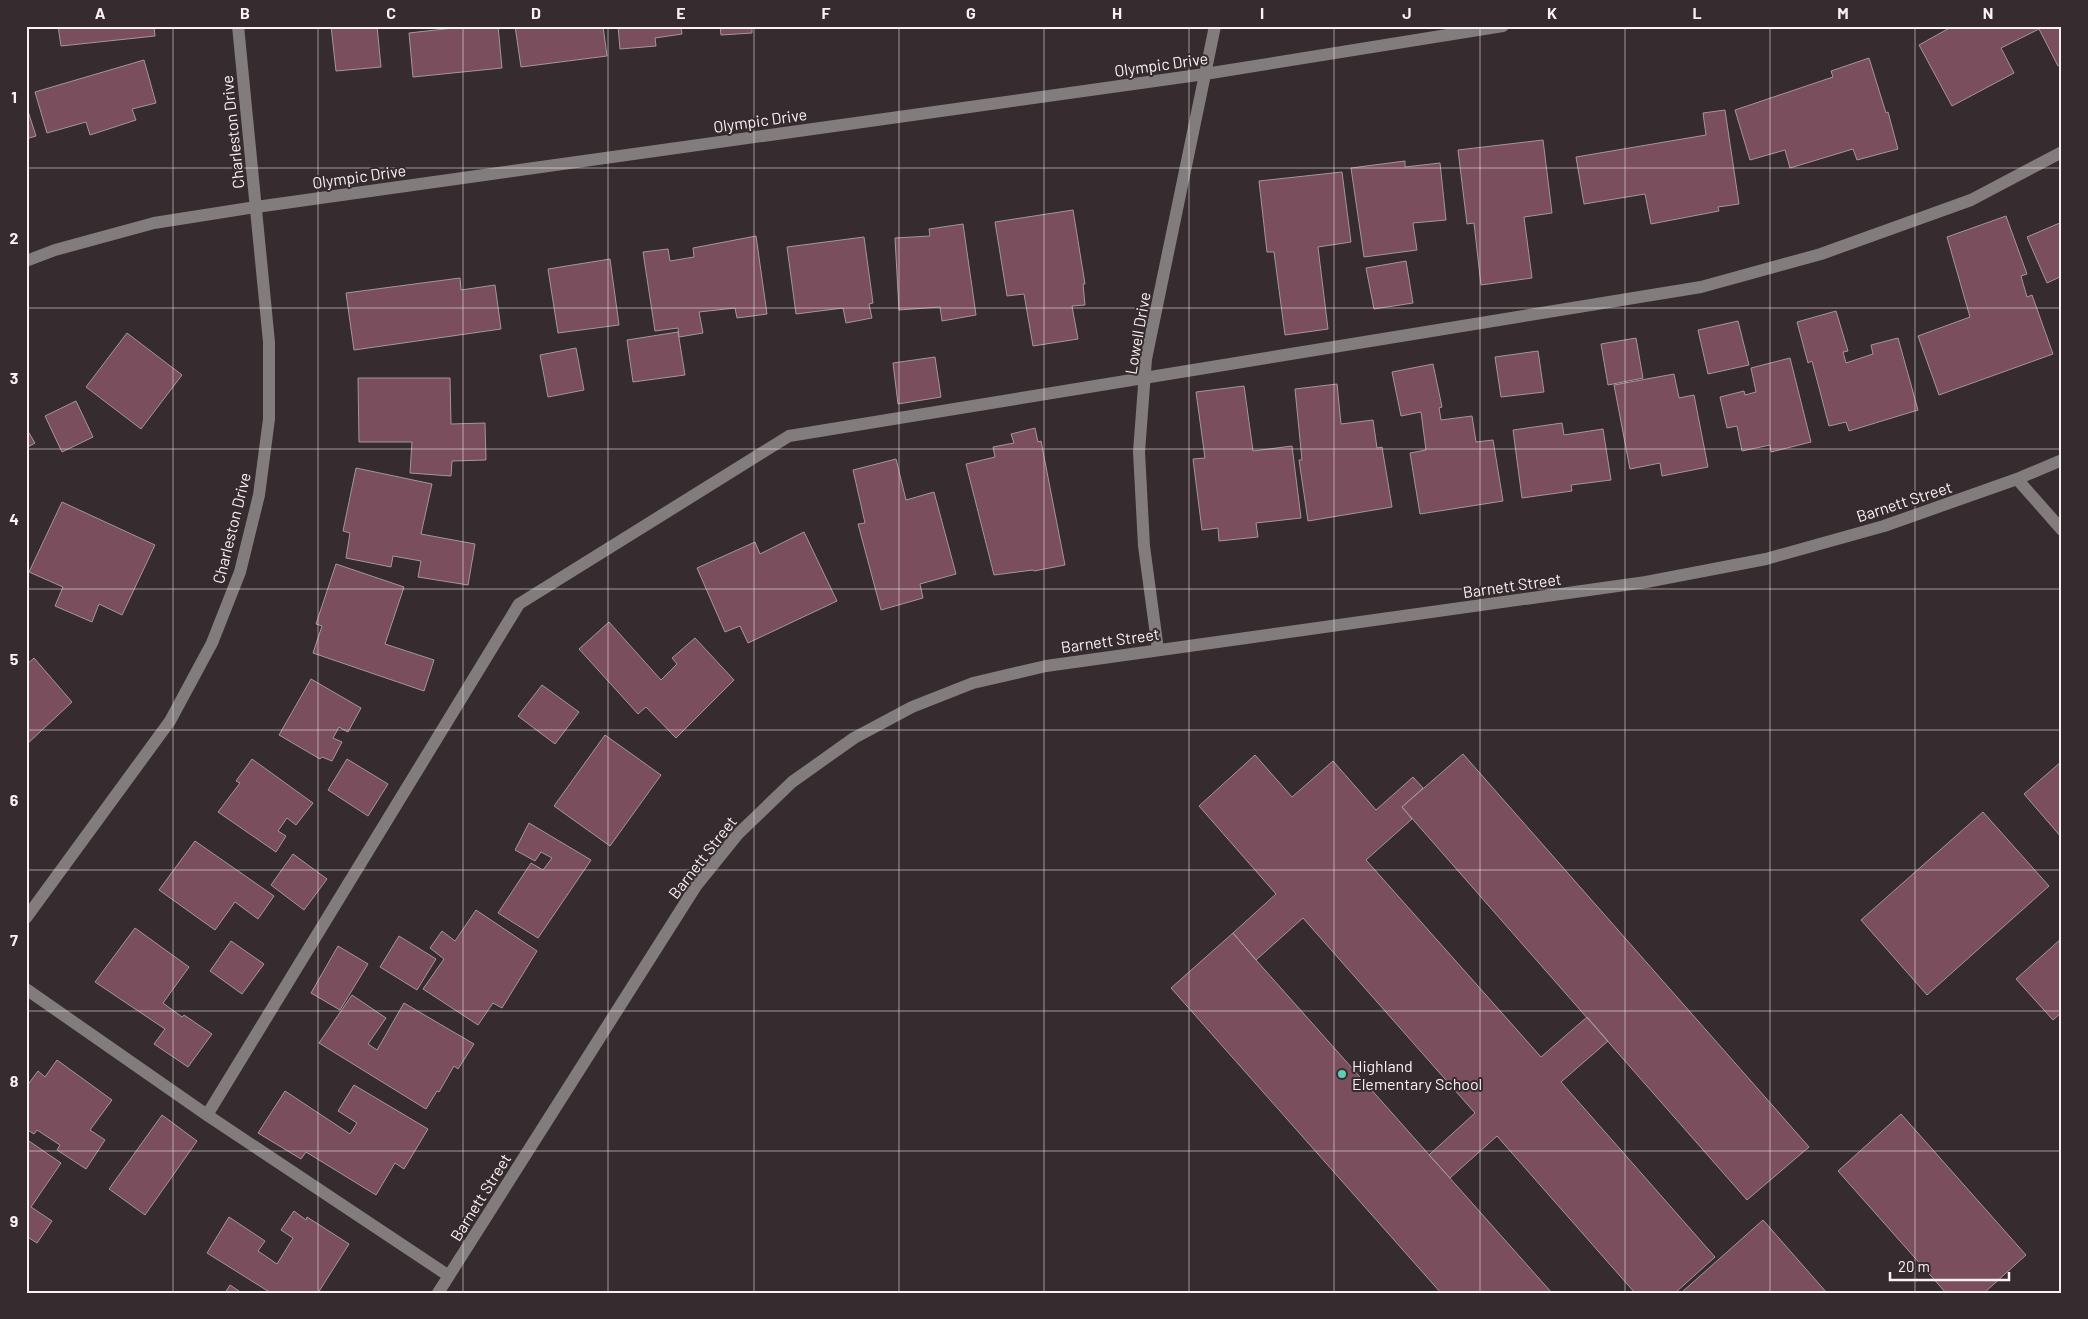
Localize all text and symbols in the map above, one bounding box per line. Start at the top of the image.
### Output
text: A [95,3,106,22]
text: B [240,3,250,22]
text: C [386,3,396,22]
text: D [531,3,541,22]
text: E [676,3,686,22]
text: F [822,3,831,22]
text: G [966,3,976,22]
text: H [1112,3,1122,22]
text: I [1260,3,1264,22]
text: J [1402,3,1412,22]
text: K [1547,3,1557,22]
text: L [1692,3,1702,22]
text: M [1837,3,1849,22]
text: N [1983,3,1993,22]
street label: Olympic Drive [1113,48,1209,80]
street label: Charleston Drive [217,74,247,190]
text: 1 [11,87,17,106]
street label: Olympic Drive [712,104,808,136]
street label: Olympic Drive [311,160,407,192]
text: 2 [10,228,19,247]
street label: Lowell Drive [1120,290,1154,376]
text: 3 [10,368,18,387]
street label: Charleston Drive [208,470,254,586]
street label: Barnett Street [1854,477,1954,525]
text: 4 [9,509,19,528]
street label: Barnett Street [1461,569,1563,601]
street label: Barnett Street [1059,624,1161,656]
text: 5 [10,649,19,668]
text: 6 [10,790,19,809]
street label: Barnett Street [664,812,740,902]
text: 7 [10,930,18,949]
place label: Highland Elementary School [1352,1056,1482,1093]
marker: Highland Elementary School [1336,1068,1348,1080]
text: 8 [10,1071,19,1090]
street label: Barnett Street [446,1150,514,1244]
text: 9 [10,1211,18,1230]
scale bar [1890,1249,2009,1281]
text: 20 m [1898,1257,1930,1275]

